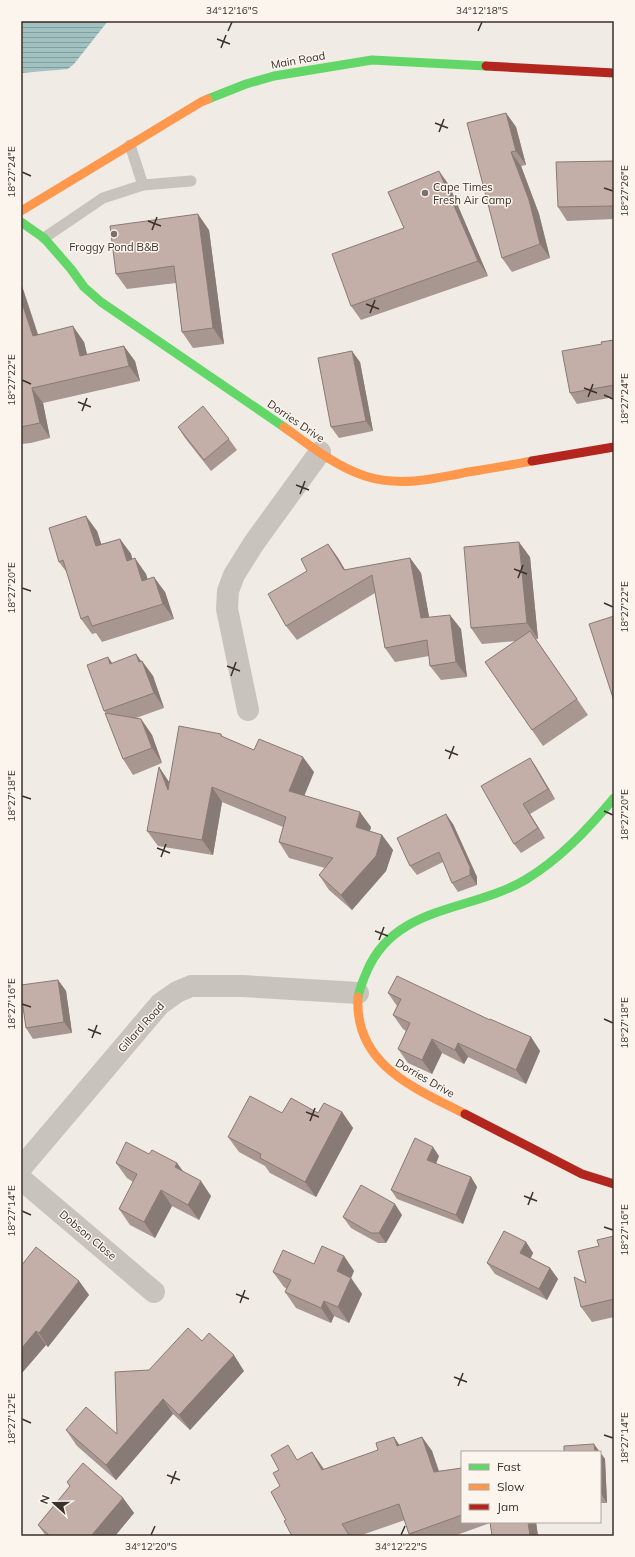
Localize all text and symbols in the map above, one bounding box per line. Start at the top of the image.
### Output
text: 34°12'16"S [206,4,258,17]
text: 34°12'18"S [456,4,508,17]
street label: Main Road [270,48,326,72]
text: 18°27'24"E [5,146,18,198]
text: 18°27'26"E [618,165,631,217]
place label: Cape Times Fresh Air Camp [433,180,512,207]
marker: Cape Times Fresh Air Camp [420,188,430,198]
marker: Froggy Pond B&B [109,229,119,239]
place label: Froggy Pond B&B [69,240,159,254]
text: 18°27'22"E [5,354,18,406]
text: 18°27'24"E [618,373,631,425]
street label: Dorries Drive [265,397,327,445]
text: 18°27'20"E [5,562,18,614]
text: 18°27'22"E [618,581,631,633]
text: 18°27'18"E [5,770,18,822]
text: 18°27'20"E [618,789,631,841]
text: 18°27'16"E [5,978,18,1030]
text: 18°27'18"E [618,997,631,1049]
street label: Gillard Road [115,999,167,1055]
street label: Dorries Drive [393,1055,457,1101]
text: 18°27'14"E [5,1185,18,1237]
text: 18°27'16"E [618,1204,631,1256]
street label: Dobson Close [57,1207,119,1263]
text: 18°27'12"E [5,1393,18,1445]
text: 18°27'14"E [618,1412,631,1464]
legend [461,1451,601,1523]
text: Fast [497,1459,521,1474]
text: Slow [497,1479,525,1494]
north arrow [34,1483,74,1523]
text: N [37,1493,53,1506]
text: Jam [497,1499,519,1514]
text: 34°12'20"S [125,1540,177,1553]
text: 34°12'22"S [375,1540,427,1553]

